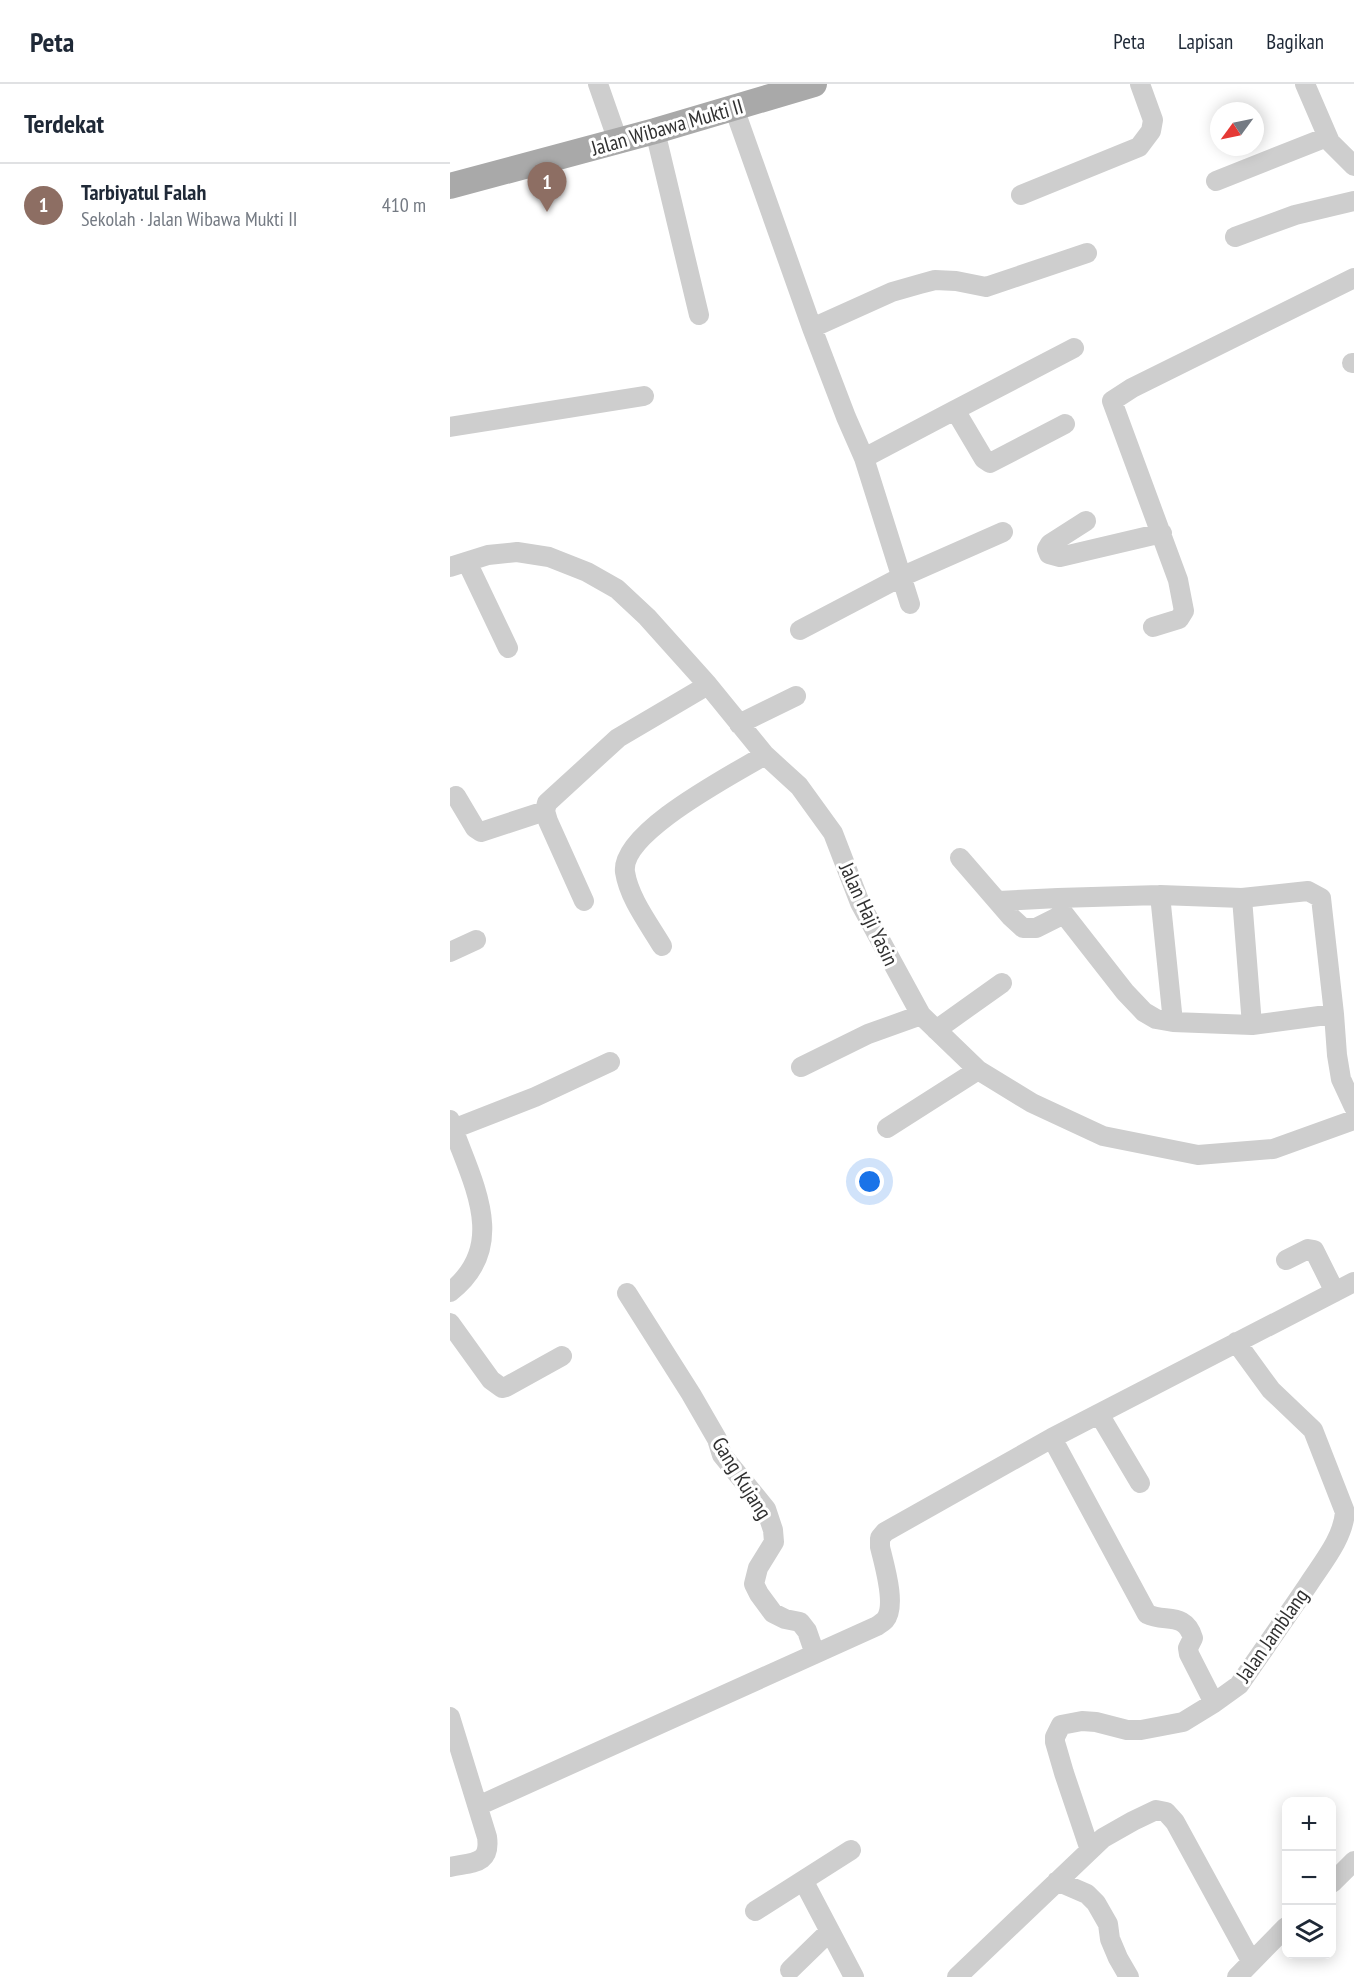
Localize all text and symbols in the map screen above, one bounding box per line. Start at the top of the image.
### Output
text: Peta [30,23,74,60]
text: Peta [1113,28,1145,55]
text: Lapisan [1178,28,1233,55]
text: Bagikan [1266,28,1324,55]
street label: Jalan Wibawa Mukti II [587,92,746,162]
north arrow [1210,102,1264,156]
text: Terdekat [24,107,104,140]
pin: 1 [528,162,566,212]
text: Tarbiyatul Falah [81,178,206,206]
text: 1 [39,192,48,218]
text: 410 m [382,192,426,218]
text: Sekolah · Jalan Wibawa Mukti II [81,206,297,232]
street label: Jalan Haji Yasin [833,857,905,970]
your location [855,1167,884,1196]
street label: Gang Kujang [706,1432,778,1524]
street label: Jalan Jamblang [1229,1583,1314,1688]
map controls [1282,1797,1336,1959]
button: + [1282,1797,1336,1851]
button: − [1282,1851,1336,1905]
button: layers [1282,1905,1336,1959]

